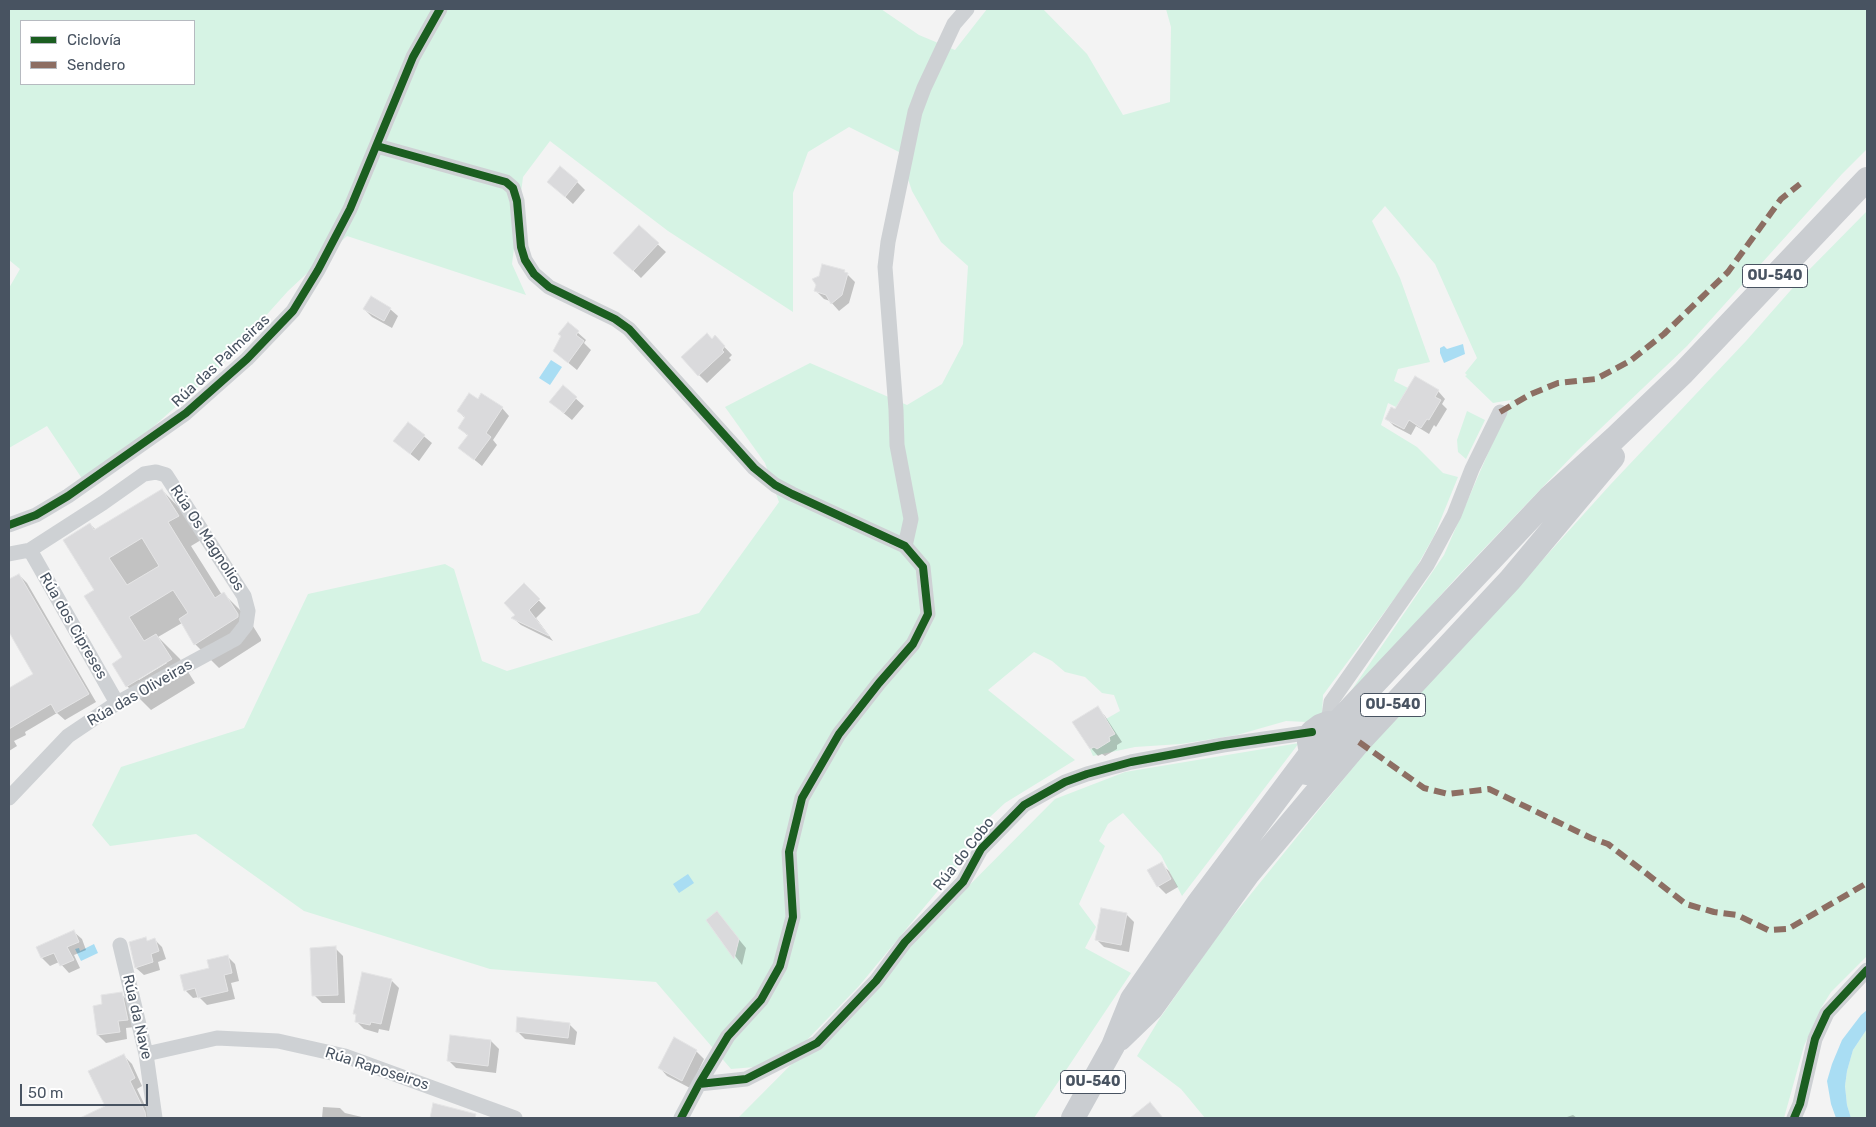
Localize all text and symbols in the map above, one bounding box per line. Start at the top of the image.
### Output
legend [20,20,195,85]
text: Ciclovía [67,31,121,49]
text: Sendero [67,56,125,74]
road number: OU-540 [1742,264,1808,288]
street label: Rúa das Palmeiras [168,311,274,411]
street label: Rúa Os Magnolios [166,482,248,594]
street label: Rúa dos Cipreses [35,570,111,682]
street label: Rúa das Oliveiras [84,656,196,730]
road number: OU-540 [1360,694,1426,716]
street label: Rúa do Cobo [930,814,998,894]
street label: Rúa da Nave [118,973,156,1061]
street label: Rúa Raposeiros [323,1044,431,1094]
road number: OU-540 [1060,1070,1126,1094]
scale bar [22,1074,150,1106]
text: 50 m [28,1084,63,1102]

